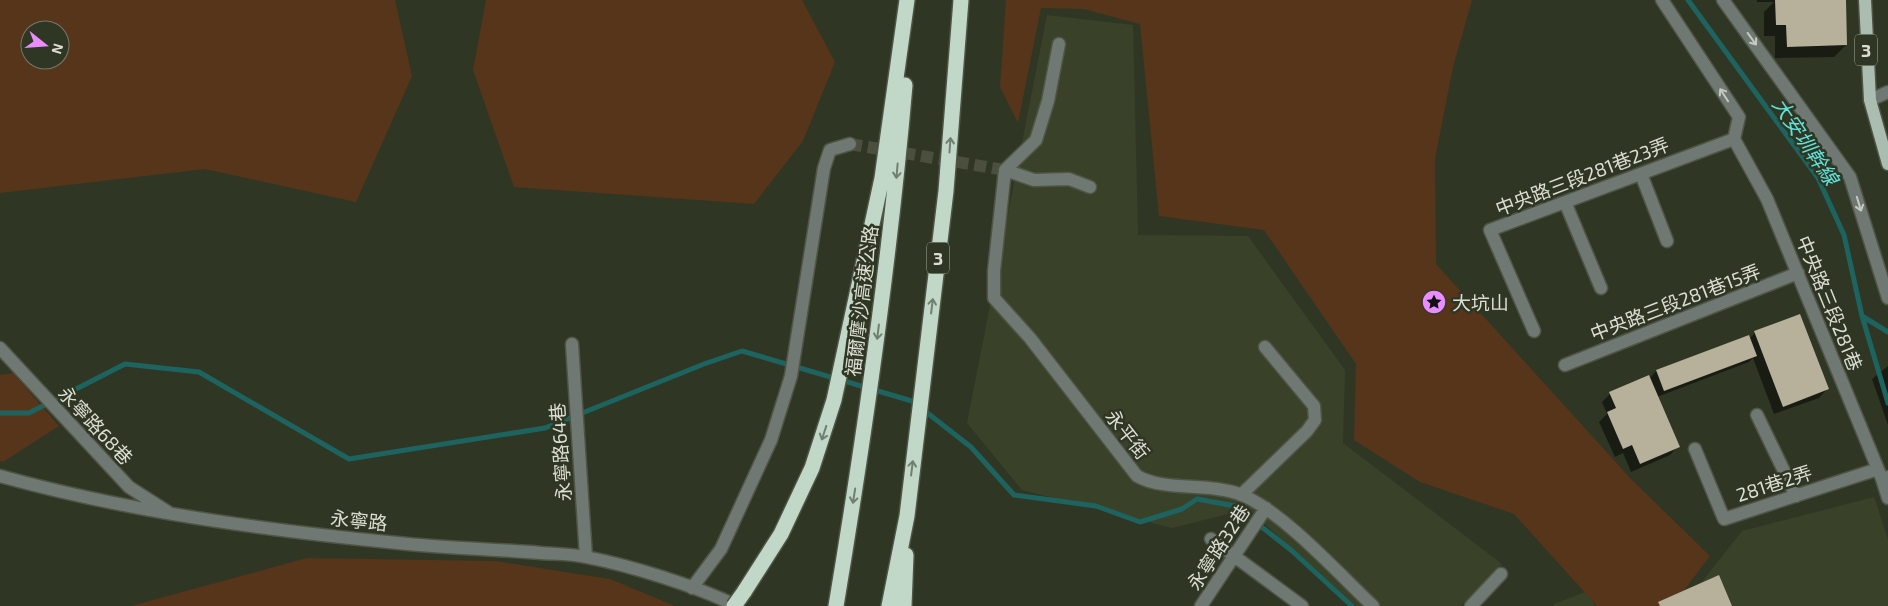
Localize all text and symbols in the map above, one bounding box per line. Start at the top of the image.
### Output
north arrow [20,20,70,70]
one-way arrow [1747,32,1757,46]
road number: 3 [1855,34,1877,66]
text: N [48,42,68,56]
one-way arrow [1719,88,1730,102]
water label: 大安圳幹線 [1768,93,1845,191]
street label: 中央路三段281巷23弄 [1492,132,1672,220]
one-way arrow [945,137,954,153]
one-way arrow [893,162,902,178]
one-way arrow [1854,196,1864,212]
street label: 福爾摩沙高速公路 [840,224,882,378]
street label: 中央路三段281巷 [1792,232,1868,374]
road number: 3 [927,242,949,274]
street label: 中央路三段281巷15弄 [1587,259,1763,345]
place icon: 大坑山 [1421,289,1447,315]
place label: 大坑山 [1452,291,1509,314]
one-way arrow [927,299,937,315]
one-way arrow [873,324,883,340]
street label: 永寧路68巷 [54,381,138,469]
street label: 永寧路64巷 [545,402,575,502]
street label: 永平街 [1101,404,1155,464]
one-way arrow [818,425,828,441]
one-way arrow [907,460,917,476]
street label: 281巷2弄 [1733,460,1815,506]
one-way arrow [848,487,858,503]
street label: 永寧路32巷 [1182,500,1254,594]
street label: 永寧路 [329,506,389,534]

